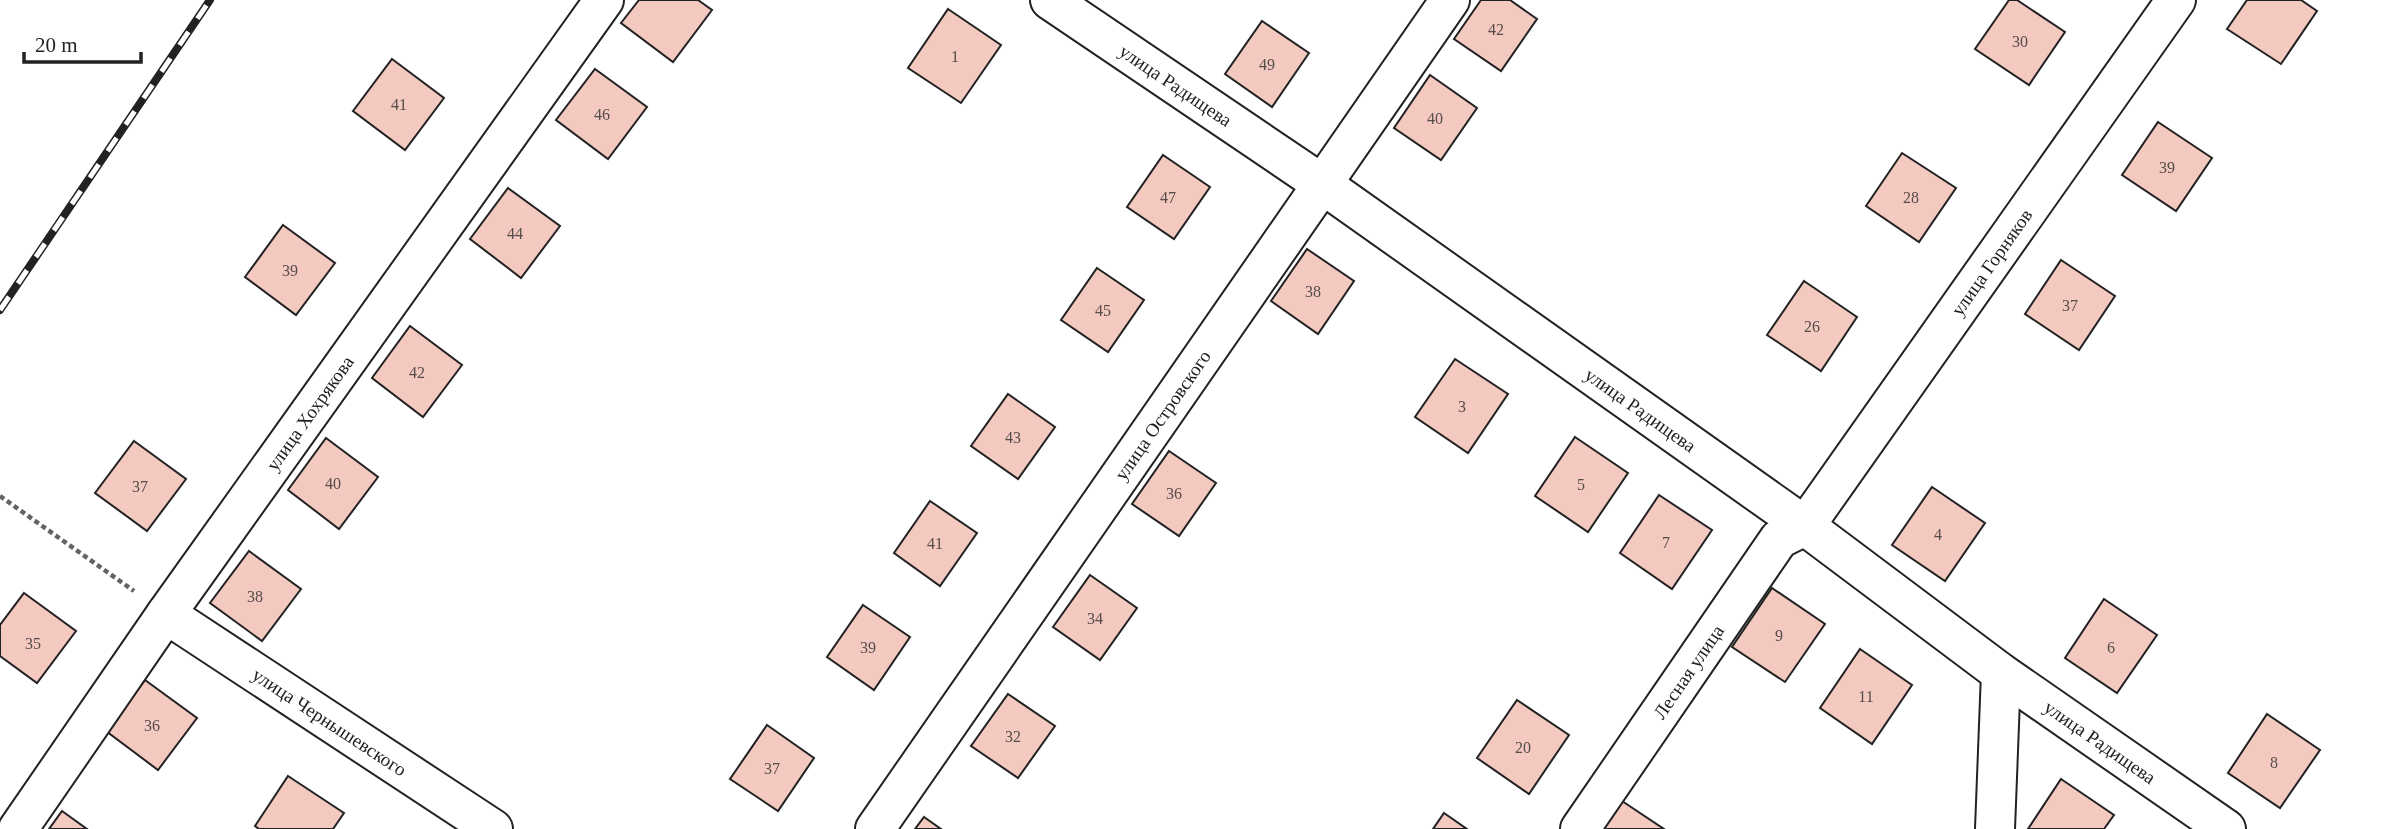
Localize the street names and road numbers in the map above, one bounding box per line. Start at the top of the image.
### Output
street label: улица Радищева [1116,40,1236,131]
street label: улица Горняков [1947,205,2037,320]
street label: улица Островского [1110,346,1215,484]
street label: улица Хохрякова [262,351,358,475]
street label: улица Радищева [1581,364,1700,457]
street label: Лесная улица [1649,620,1728,723]
street label: улица Чернышевского [249,664,410,780]
street label: улица Радищева [2040,696,2160,788]

